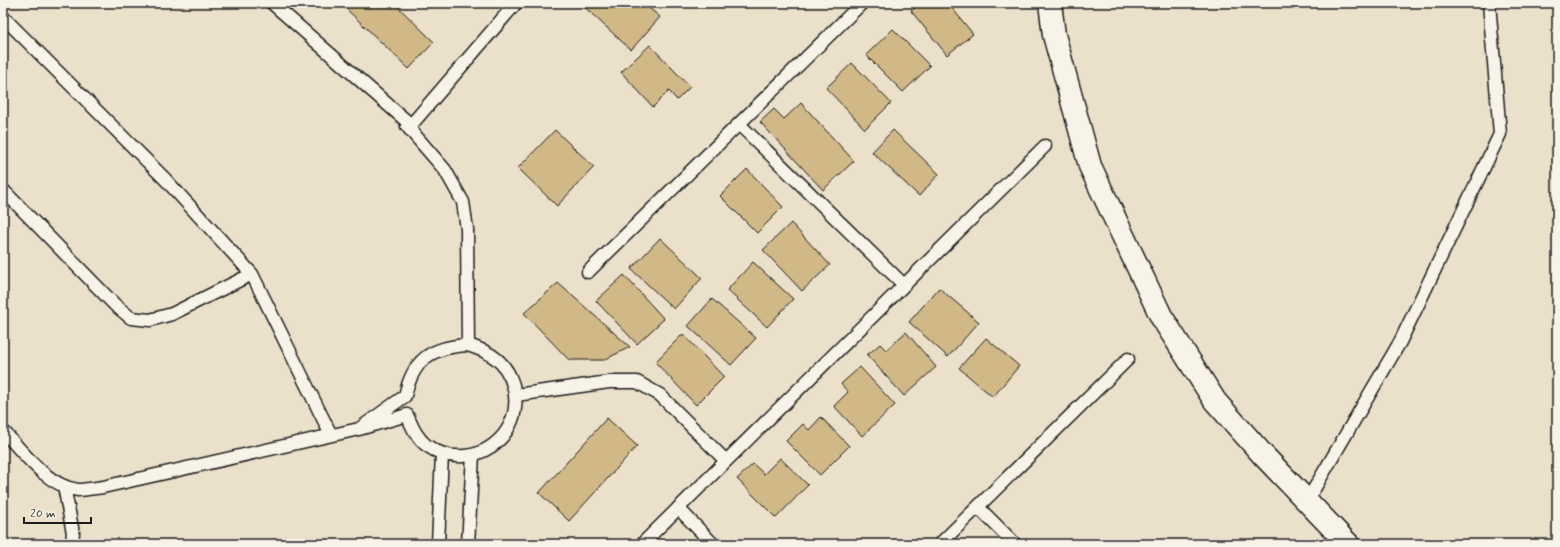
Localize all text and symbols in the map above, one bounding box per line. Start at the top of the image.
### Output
scale bar [24,499,91,525]
text: 20 m [30,506,56,522]

